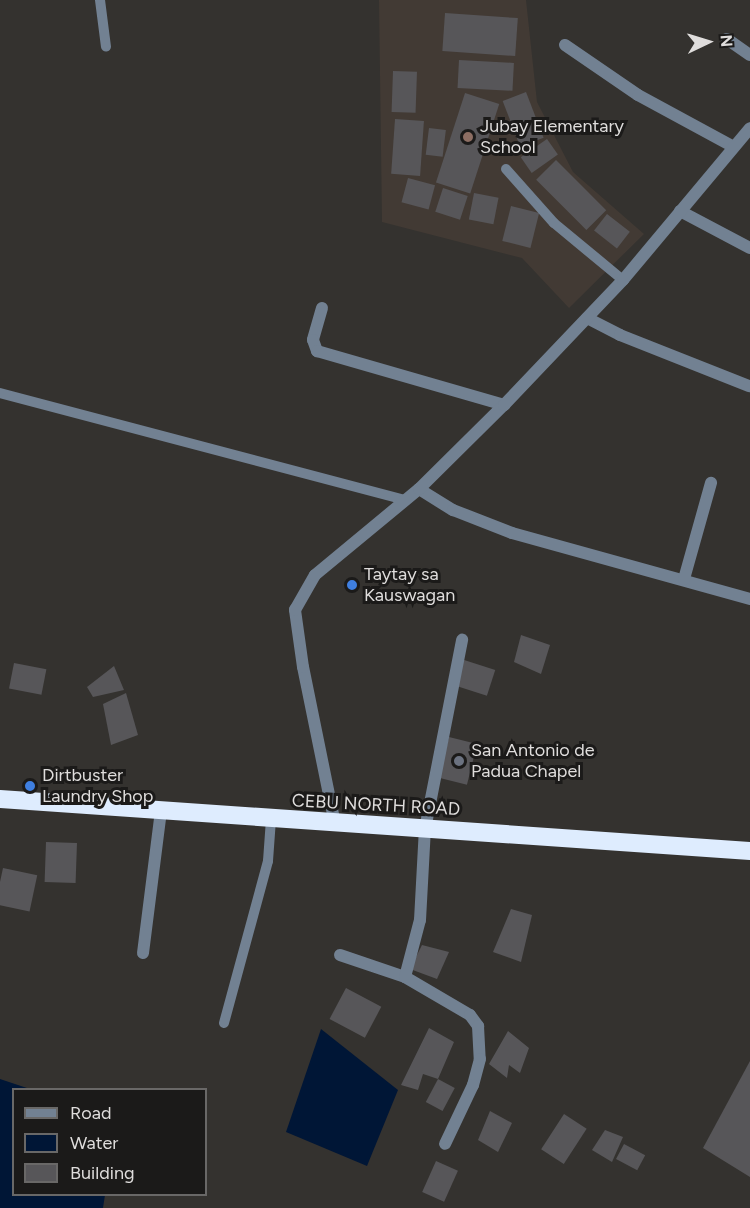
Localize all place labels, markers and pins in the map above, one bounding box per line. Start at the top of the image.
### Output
place label: Jubay Elementary School [480,116,624,158]
marker: Jubay Elementary School [461,130,475,144]
place label: Taytay sa Kauswagan [364,564,455,606]
marker: Taytay sa Kauswagan [345,578,359,592]
place label: San Antonio de Padua Chapel [471,740,595,783]
marker: San Antonio de Padua Chapel [452,754,466,768]
place label: Dirtbuster Laundry Shop [42,765,153,808]
marker: Dirtbuster Laundry Shop [23,779,37,793]

